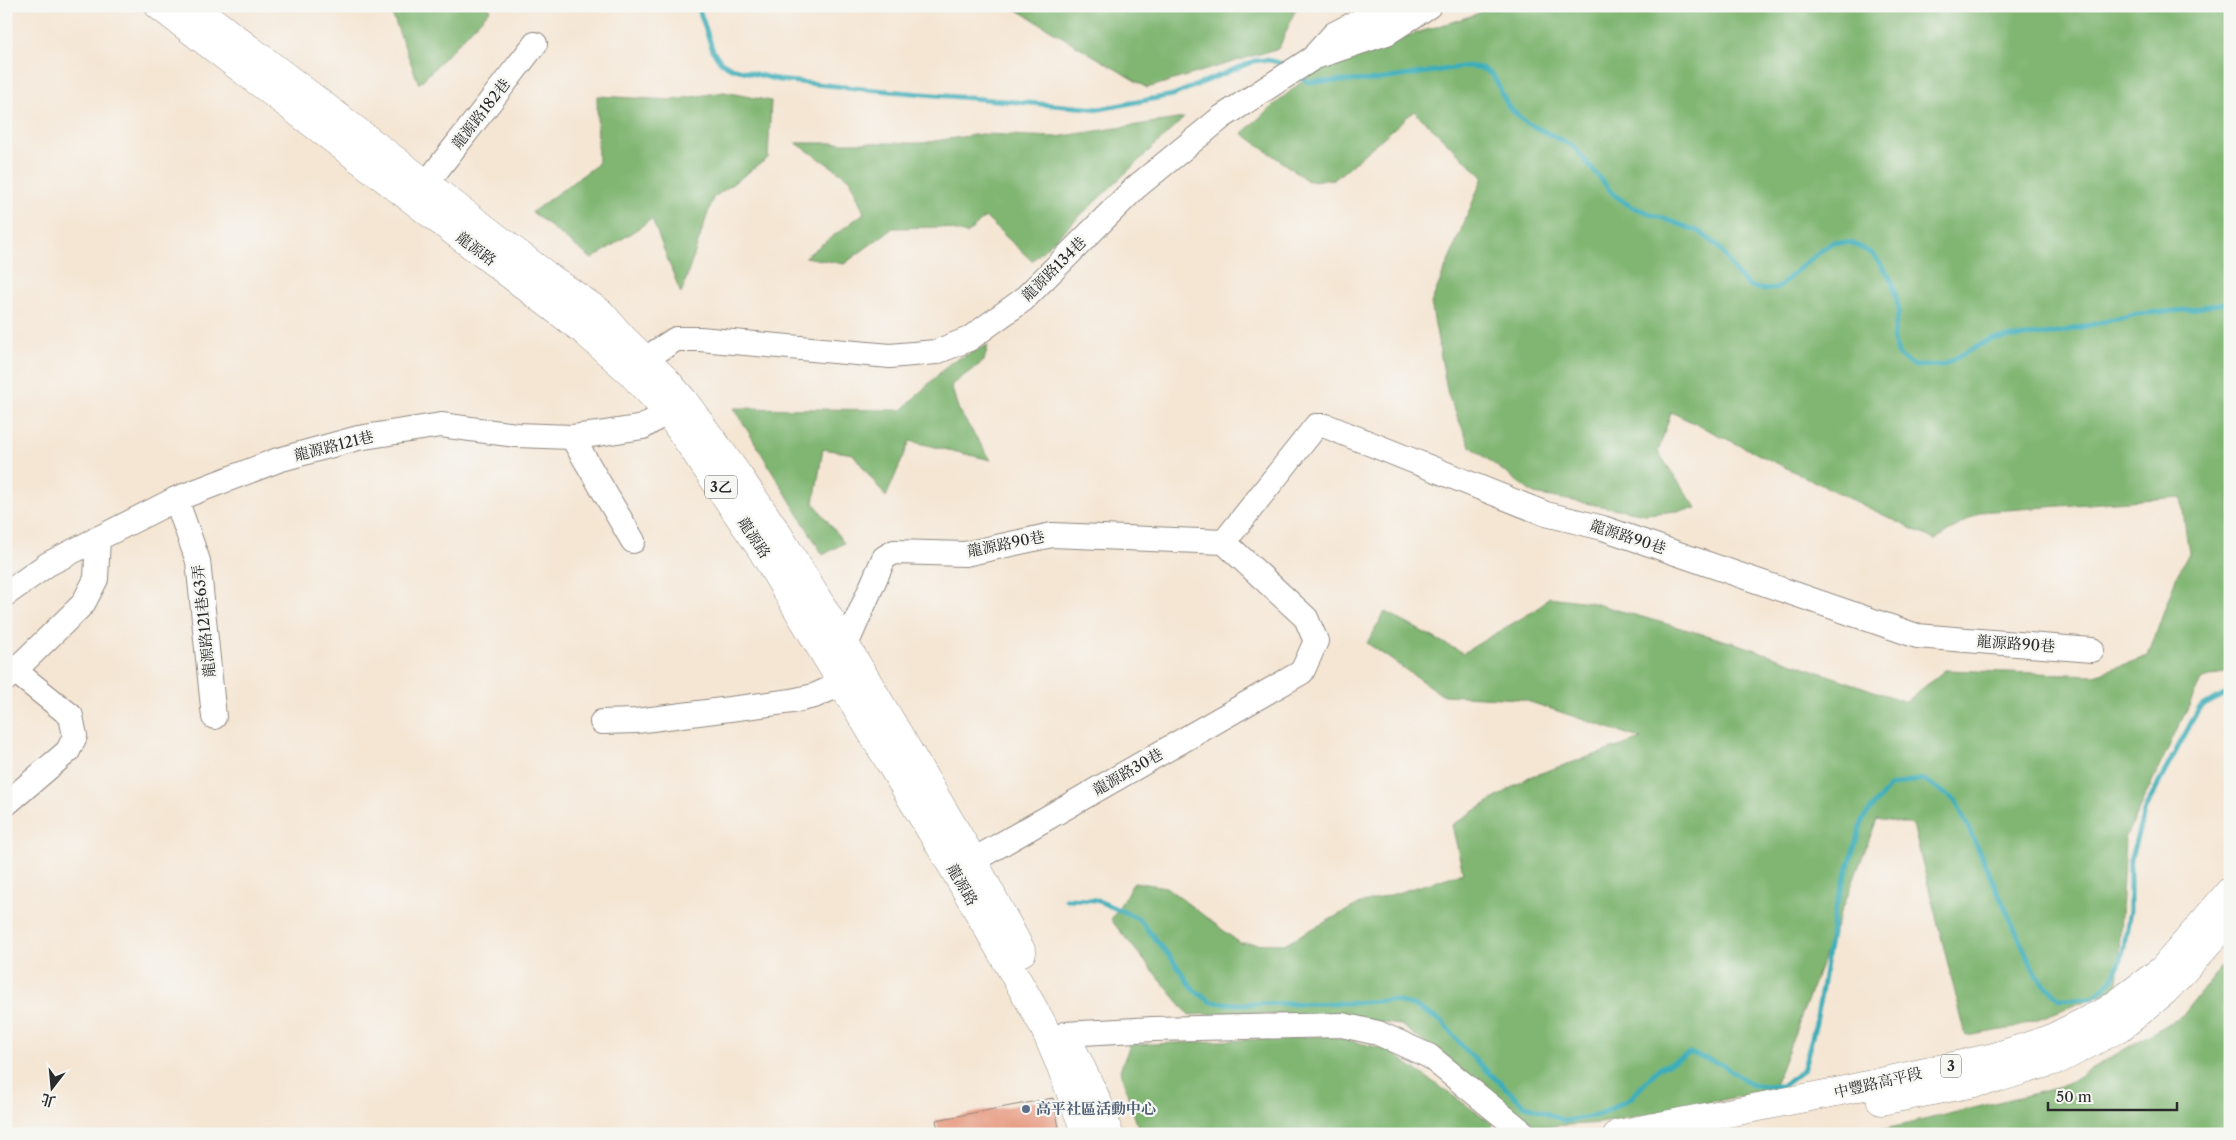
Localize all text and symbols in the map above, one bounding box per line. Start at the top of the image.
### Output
street label: 龍源路182巷 [447,75,514,153]
street label: 龍源路 [453,227,500,270]
street label: 龍源路134巷 [1017,232,1090,305]
street label: 龍源路121巷 [292,426,376,465]
road number: 3乙 [705,476,737,498]
street label: 龍源路 [734,514,775,562]
street label: 龍源路90巷 [1588,515,1668,558]
street label: 龍源路90巷 [966,527,1046,560]
street label: 龍源路121巷63弄 [188,564,219,678]
street label: 龍源路90巷 [1976,631,2056,656]
street label: 龍源路30巷 [1089,744,1166,799]
street label: 龍源路 [943,861,982,909]
road number: 3 [1941,1054,1961,1078]
north arrow [28,1062,78,1112]
street label: 中豐路高平段 [1832,1063,1924,1102]
scale bar [2048,1080,2177,1112]
text: 50 m [2056,1087,2092,1106]
text: 北 [39,1090,58,1111]
place label: 高平社區活動中心 [1036,1099,1156,1118]
marker: 高平社區活動中心 [1020,1103,1032,1115]

